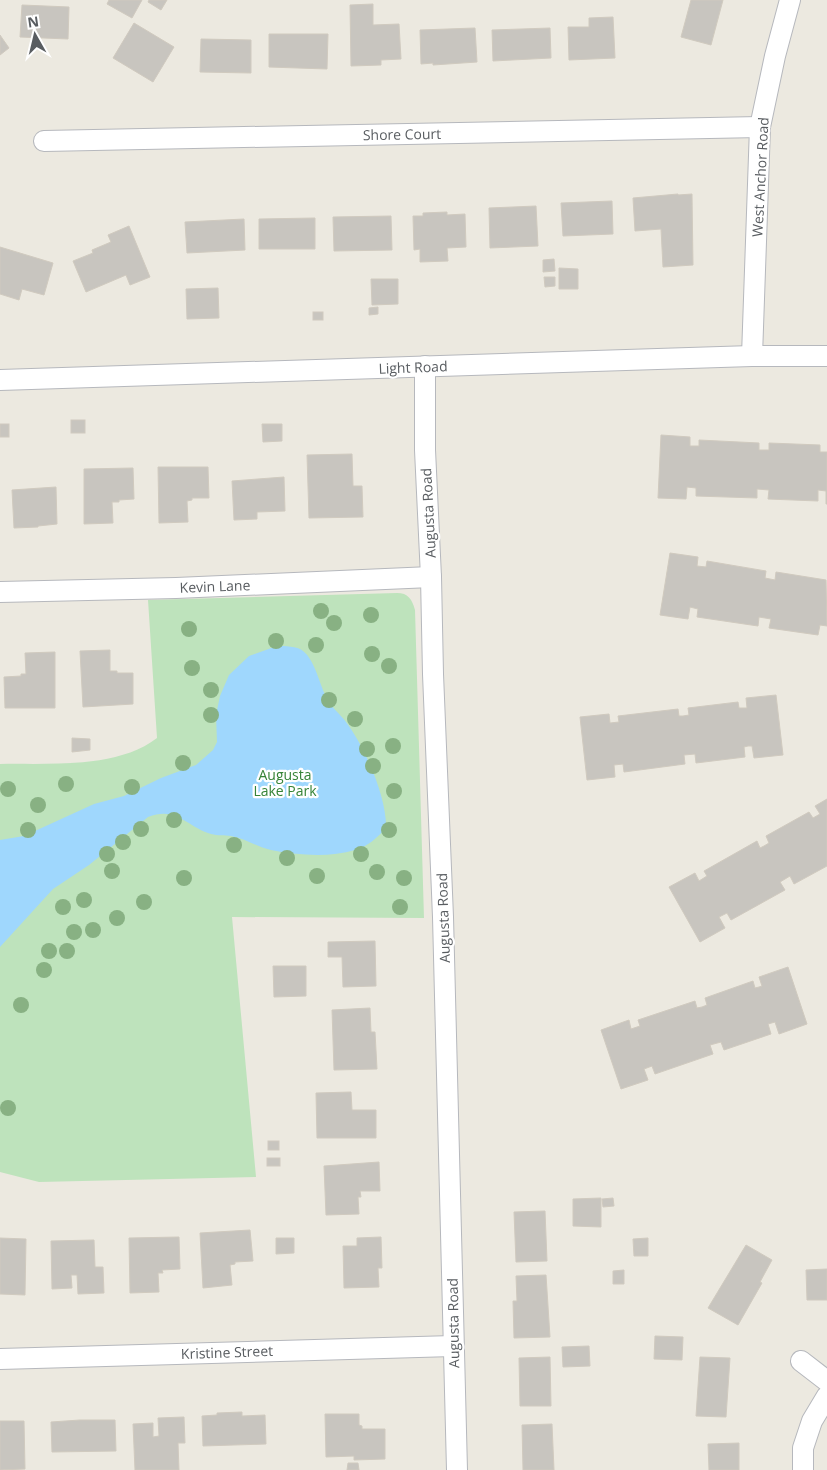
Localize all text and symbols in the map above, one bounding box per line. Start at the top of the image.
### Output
north arrow [10,10,60,60]
text: N [26,11,40,32]
street label: West Anchor Road [747,117,773,237]
street label: Shore Court [363,124,441,144]
street label: Light Road [378,356,448,378]
street label: Augusta Road [416,468,440,558]
street label: Kevin Lane [179,575,251,597]
park label: Augusta Lake Park [253,765,317,800]
street label: Augusta Road [432,873,454,963]
street label: Augusta Road [443,1278,463,1368]
street label: Kristine Street [181,1341,273,1363]

